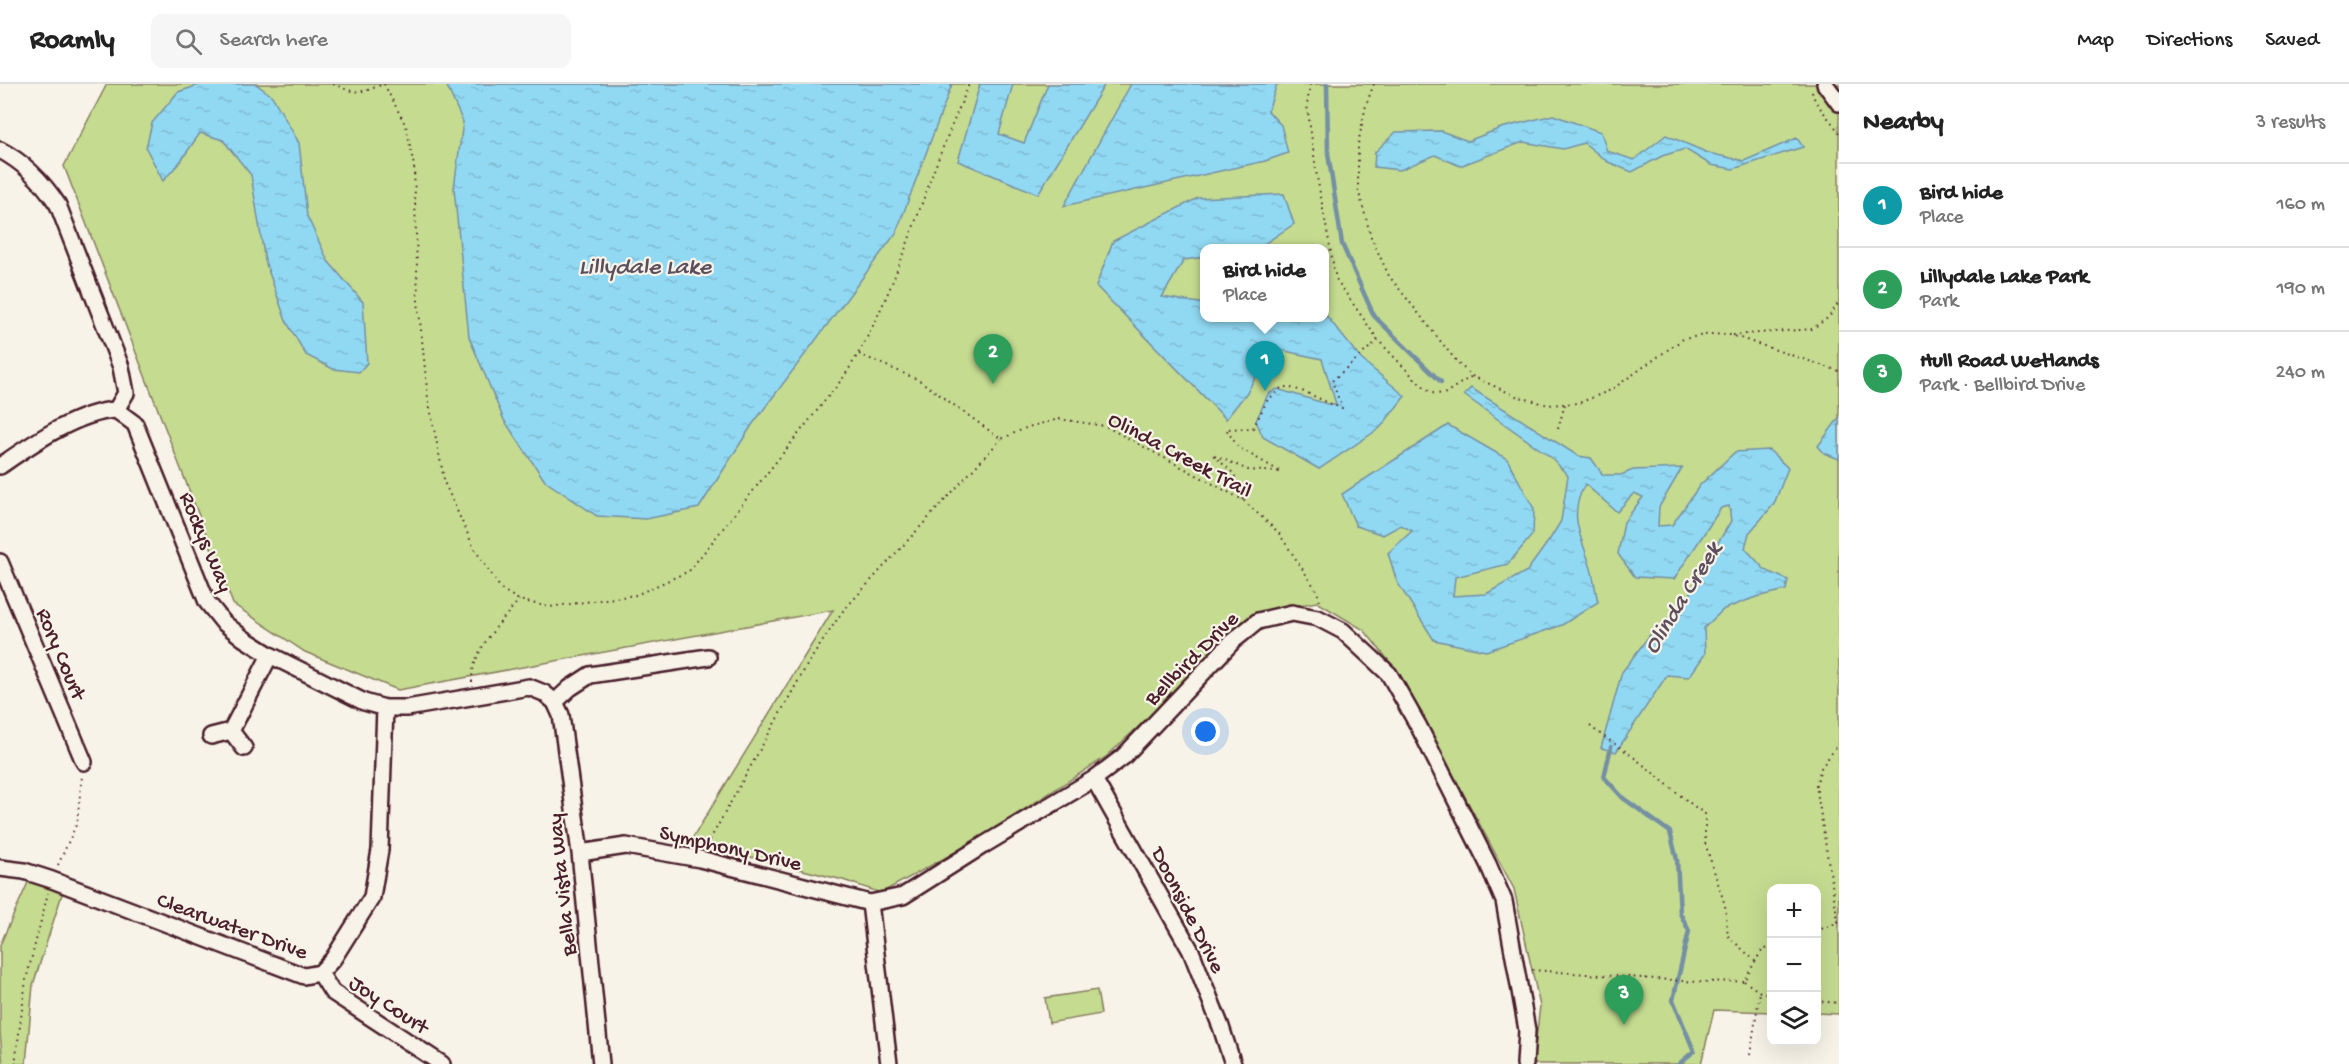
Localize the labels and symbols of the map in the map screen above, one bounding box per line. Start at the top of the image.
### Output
water label: Lillydale Lake [579,254,713,283]
pin: 2 [974,334,1012,384]
pin: 1 [1246,342,1284,391]
street label: Olinda Creek Trail [1103,408,1256,505]
street label: Rockys Way [172,489,237,597]
water label: Olinda Creek [1638,536,1731,660]
street label: Rory Court [28,605,91,706]
street label: Bellbird Drive [1140,607,1246,713]
your location [1191,717,1220,746]
street label: Bella Vista Way [544,812,584,958]
street label: Symphony Drive [656,821,804,879]
street label: Doonside Drive [1143,842,1230,979]
street label: Clearwater Drive [153,888,311,967]
street label: Joy Court [343,971,434,1043]
pin: 3 [1604,976,1644,1025]

